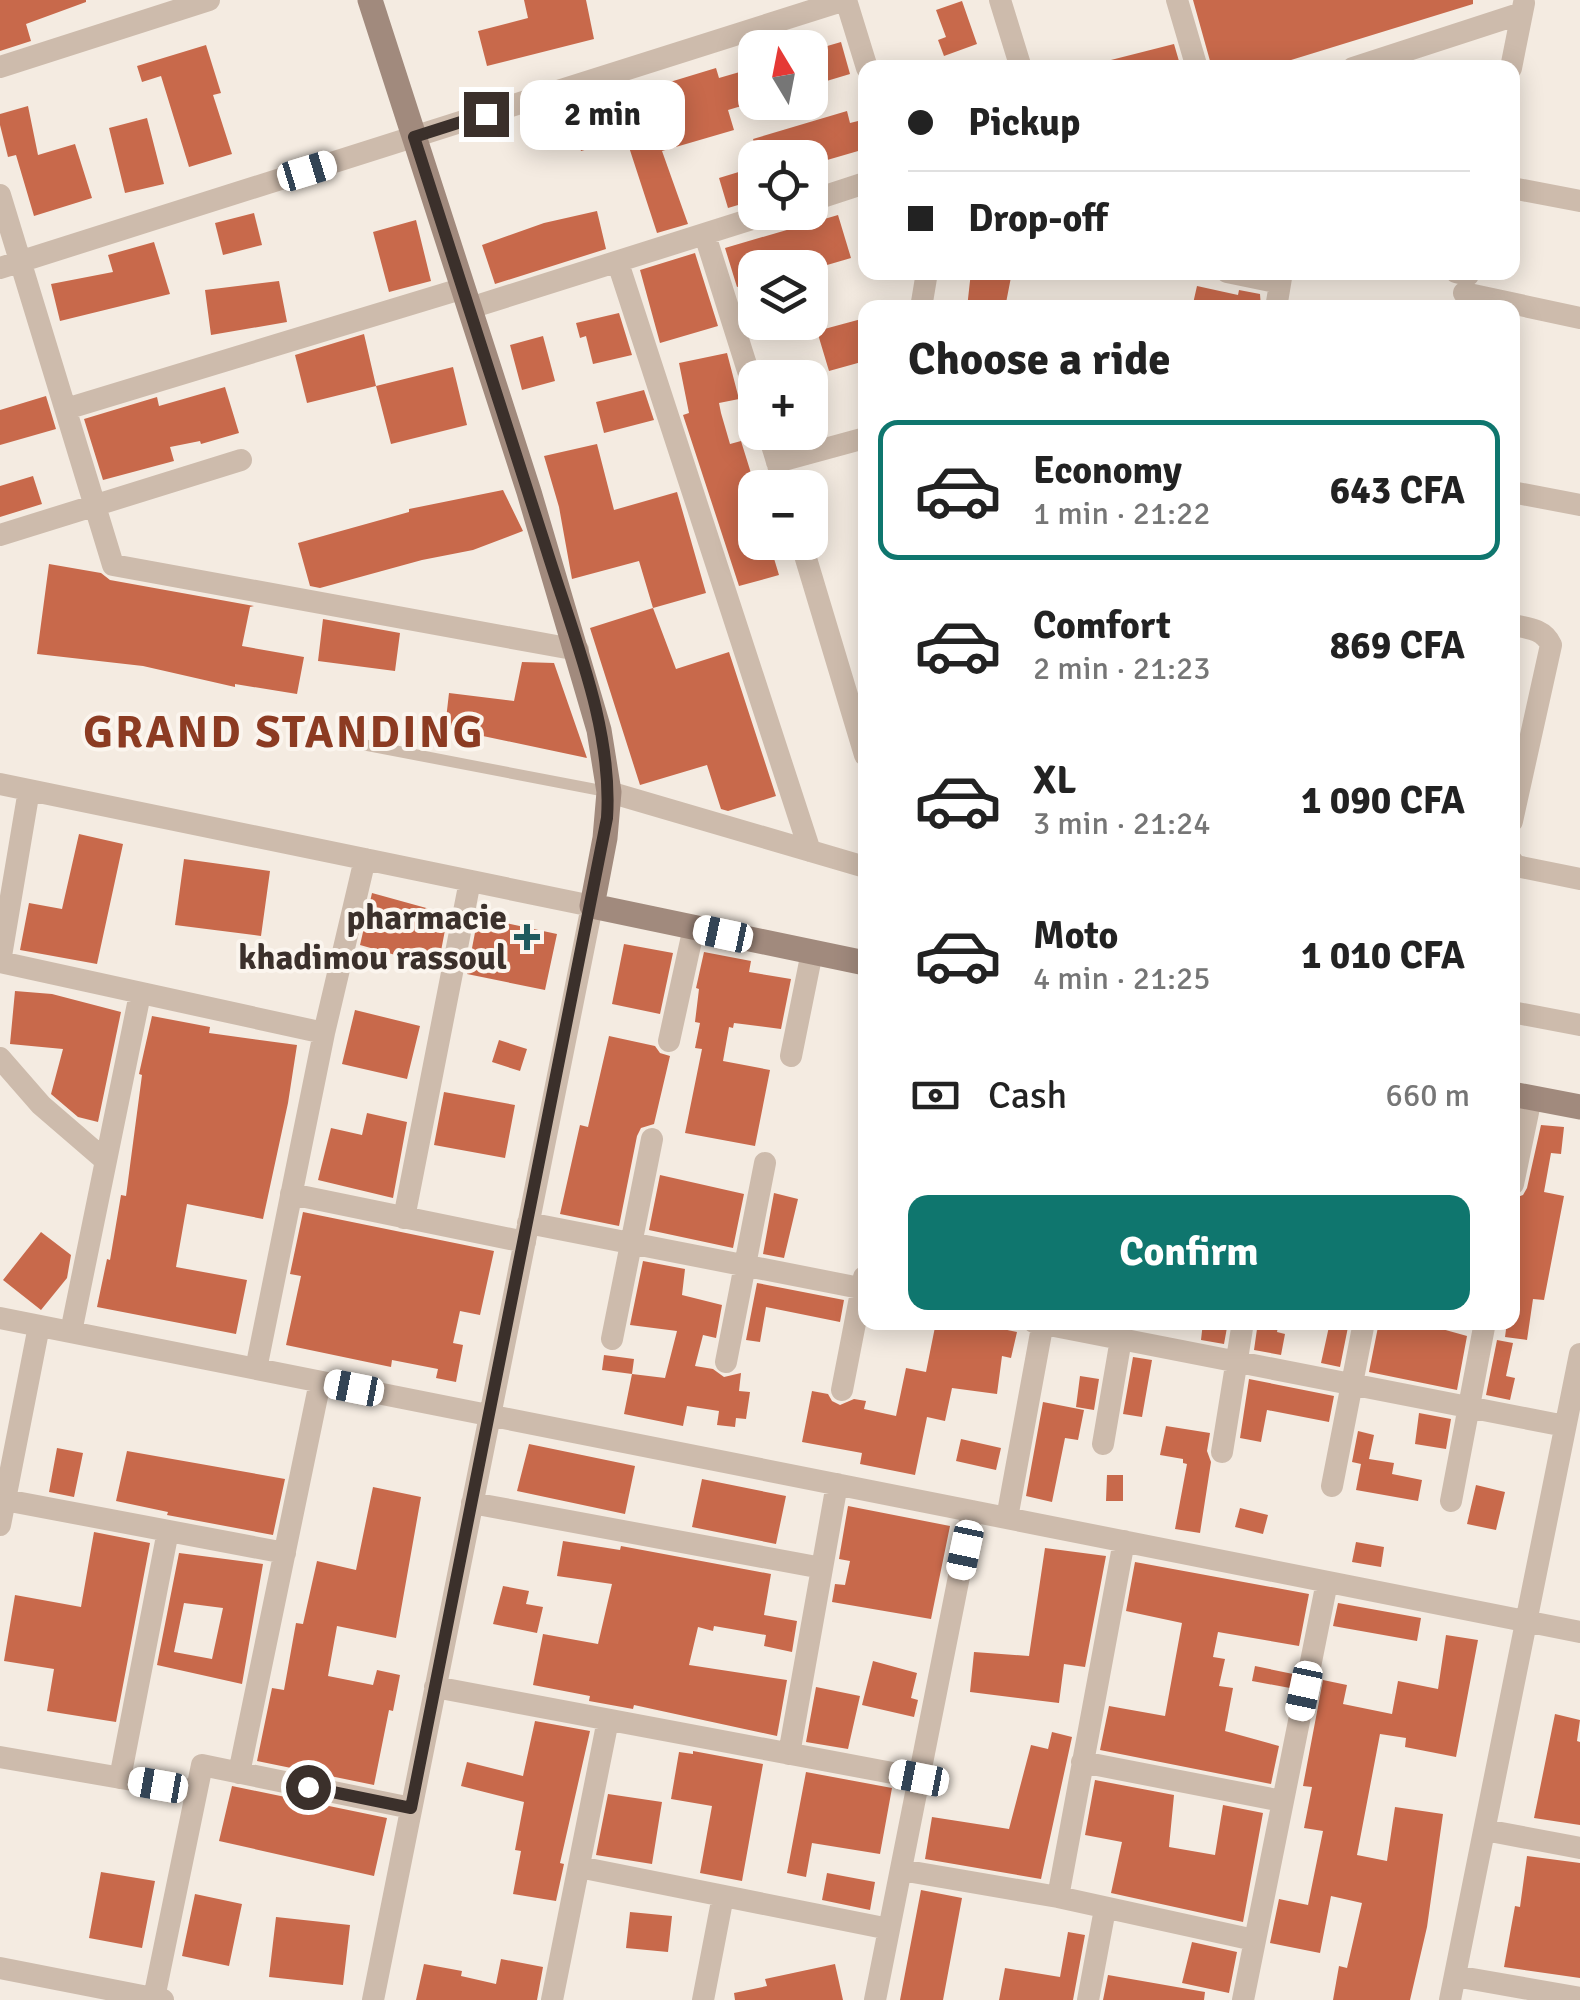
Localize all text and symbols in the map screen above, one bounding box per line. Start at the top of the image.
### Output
north arrow [738,30,828,120]
map controls [738,30,828,560]
callout: 2 min [521,79,686,149]
route end [464,92,509,137]
text: 2 min [564,95,641,134]
text: Pickup [968,99,1080,146]
button: locate [738,140,828,230]
car [274,148,340,194]
text: Drop-off [968,195,1108,242]
button: layers [738,250,828,340]
text: Choose a ride [908,332,1171,387]
button: + [738,360,828,450]
icon: car [913,445,1003,535]
text: Economy [1033,447,1182,494]
text: 643 CFA [1330,467,1465,514]
button: − [738,470,828,560]
text: 1 min · 21:22 [1033,494,1211,533]
icon: car [913,600,1003,690]
text: Comfort [1033,602,1171,649]
text: 869 CFA [1330,622,1465,669]
text: 2 min · 21:23 [1033,649,1211,688]
district label: GRAND STANDING [83,705,485,760]
icon: car [913,755,1003,845]
text: XL [1033,757,1076,804]
text: 1 090 CFA [1301,777,1465,824]
text: 3 min · 21:24 [1033,804,1211,843]
place label: pharmacie khadimou rassoul [238,896,507,979]
icon: car [913,910,1003,1000]
text: Moto [1033,912,1118,959]
car [691,913,755,955]
marker: pharmacie khadimou rassoul [516,926,538,948]
text: 1 010 CFA [1301,932,1465,979]
text: 4 min · 21:25 [1033,959,1211,998]
icon: cash [908,1068,963,1123]
text: Cash [988,1072,1067,1119]
text: 660 m [1386,1076,1470,1115]
button: Confirm [908,1195,1470,1310]
car [322,1368,386,1408]
car [944,1518,986,1582]
car [1283,1659,1325,1723]
car [887,1758,951,1798]
car [126,1765,190,1805]
route start [286,1765,331,1810]

